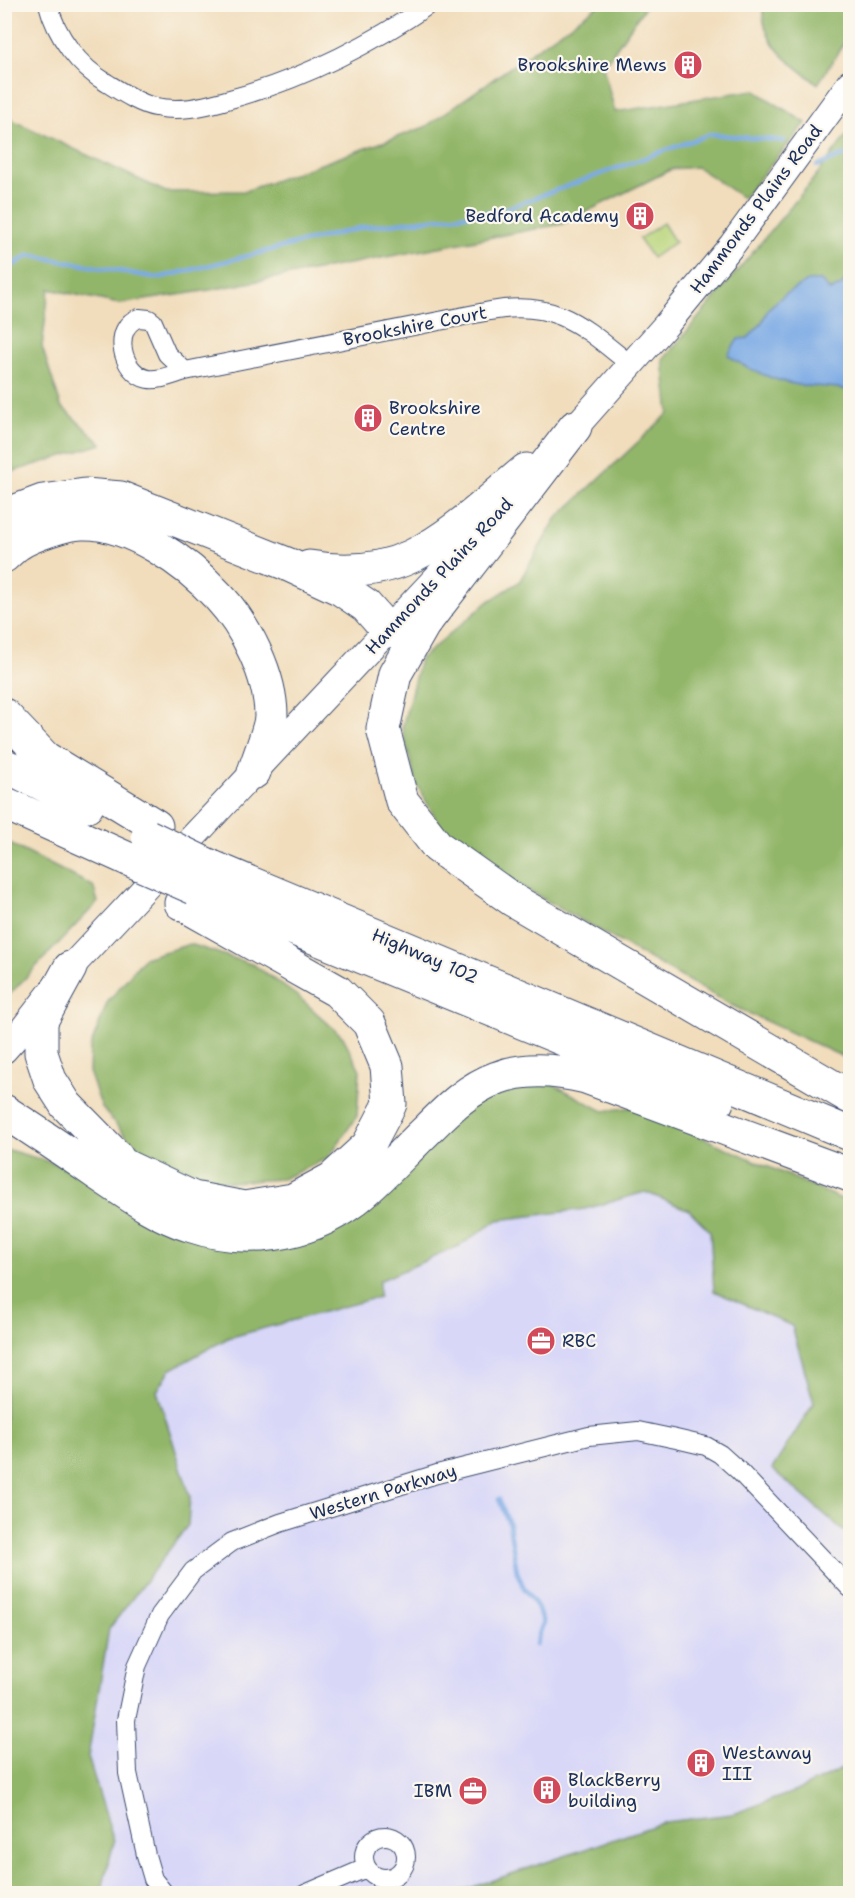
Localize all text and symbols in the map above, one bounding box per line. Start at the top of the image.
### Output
building icon: Brookshire Mews [672,49,704,81]
place label: Brookshire Mews [518,53,667,77]
street label: Hammonds Plains Road [684,119,828,299]
building icon: Bedford Academy [624,200,656,232]
place label: Bedford Academy [465,204,619,228]
street label: Brookshire Court [341,300,489,352]
place label: Brookshire Centre [389,396,481,441]
building icon: Brookshire Centre [352,402,384,434]
street label: Hammonds Plains Road [360,492,518,660]
street label: Highway 102 [368,923,482,989]
office icon: RBC [525,1325,557,1357]
place label: RBC [562,1329,596,1353]
street label: Western Parkway [307,1458,459,1526]
place label: Westaway III [722,1741,812,1786]
building icon: Westaway III [685,1747,717,1779]
place label: BlackBerry building [568,1768,661,1813]
building icon: BlackBerry building [531,1774,563,1806]
office icon: IBM [457,1775,489,1807]
place label: IBM [414,1779,452,1803]

